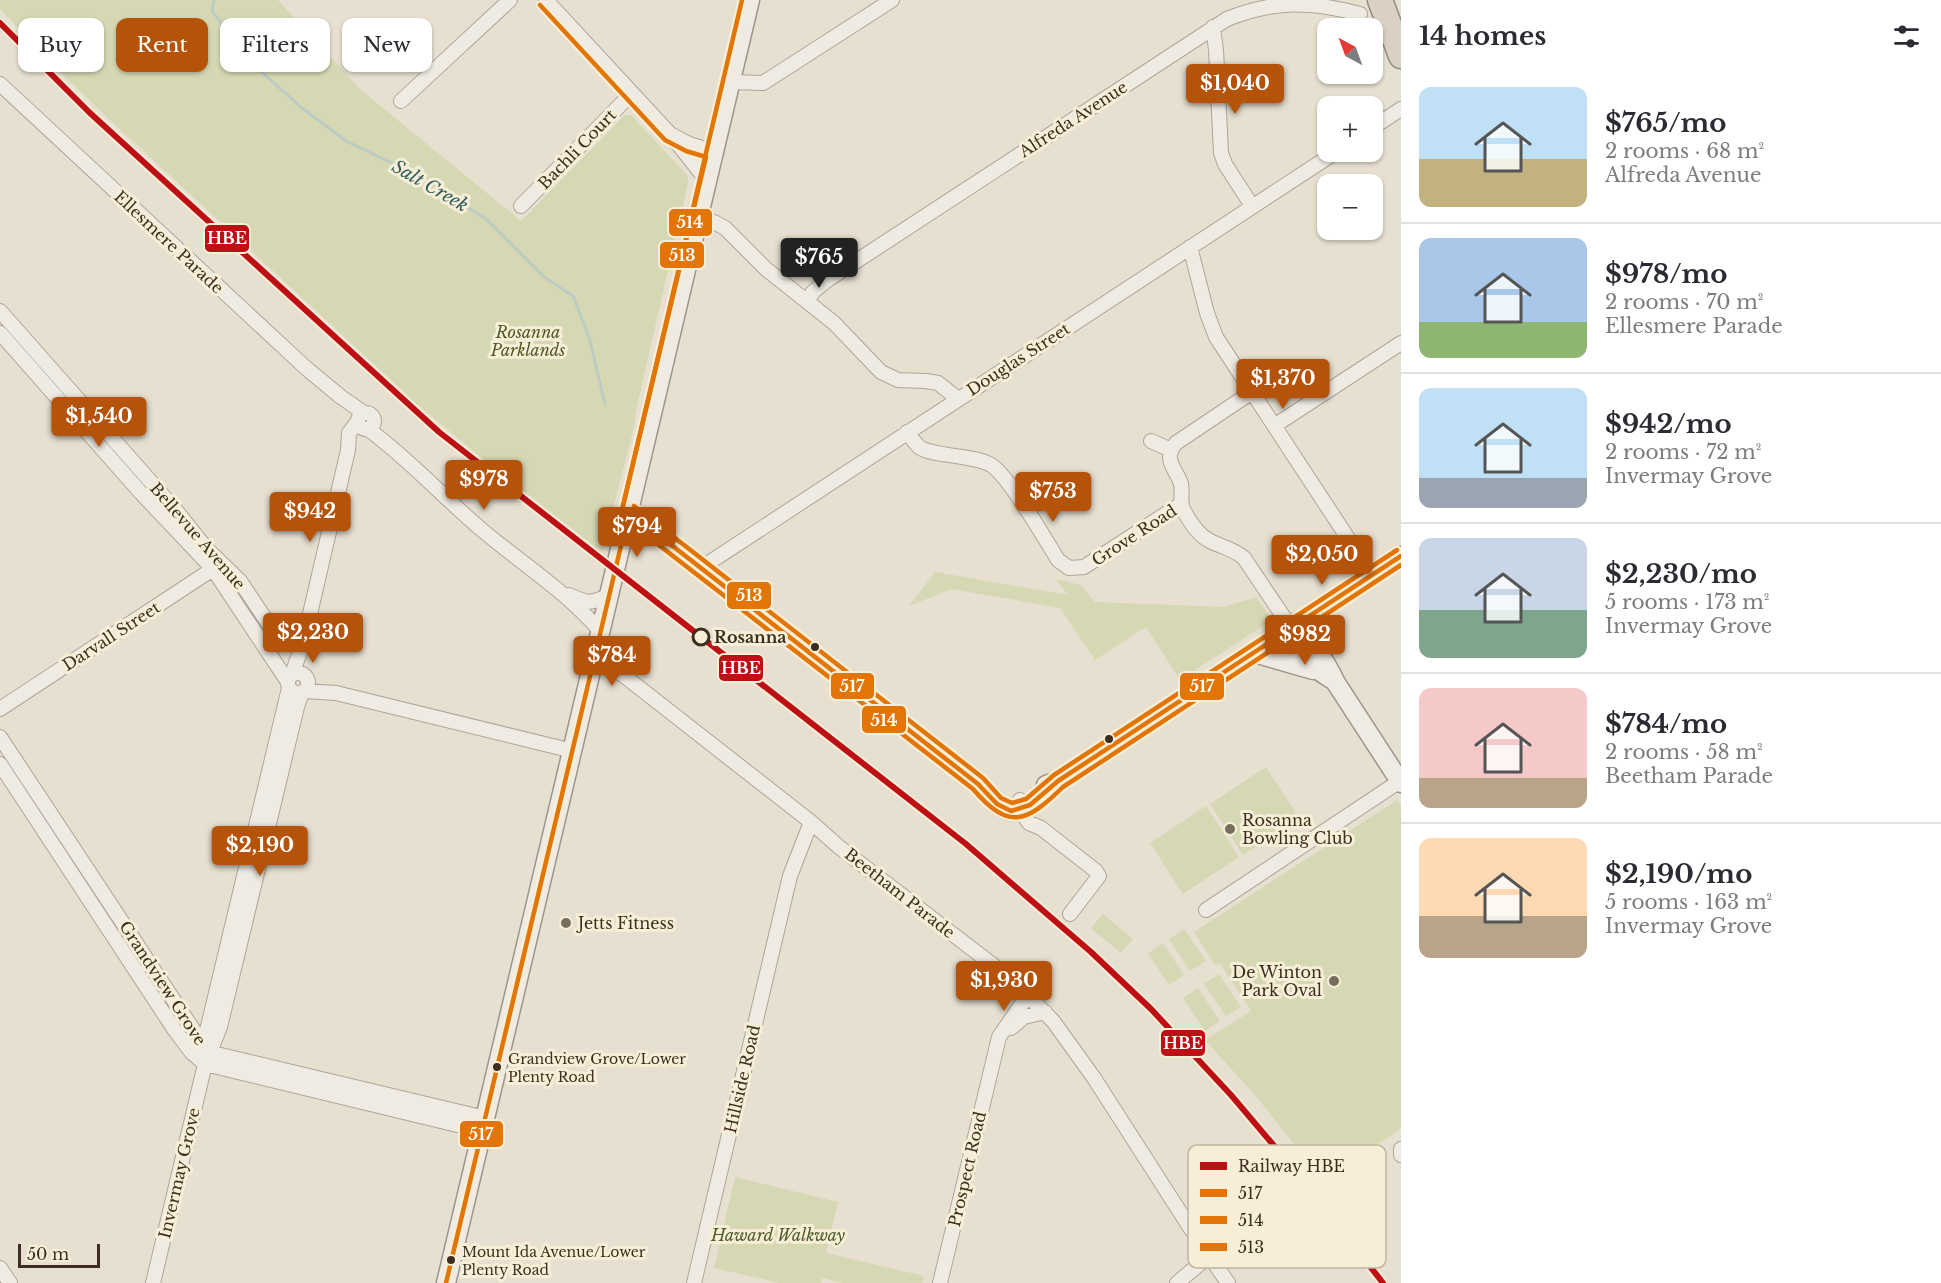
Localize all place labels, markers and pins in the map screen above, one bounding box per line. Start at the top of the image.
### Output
pin: $1,040 [1186,64,1284,115]
pin: $765 [783,238,855,289]
pin: $1,370 [1234,359,1332,410]
pin: $1,540 [50,397,148,448]
pin: $978 [448,460,520,511]
pin: $753 [1017,472,1089,523]
pin: $942 [274,492,346,543]
pin: $794 [601,507,673,558]
pin: $2,050 [1273,535,1371,586]
pin: $2,230 [264,613,362,664]
pin: $982 [1269,615,1341,666]
place label: Rosanna [714,627,787,647]
marker: Rosanna [692,628,710,646]
pin: $784 [576,636,648,687]
unlabelled marker [809,641,821,653]
unlabelled marker [1103,733,1115,745]
place label: Rosanna Bowling Club [1242,810,1353,848]
marker: Rosanna Bowling Club [1223,822,1237,836]
pin: $2,190 [211,826,309,877]
place label: Jetts Fitness [576,913,674,933]
marker: Jetts Fitness [559,916,573,930]
pin: $1,930 [955,961,1053,1012]
place label: De Winton Park Oval [1232,962,1322,1000]
marker: De Winton Park Oval [1327,974,1341,988]
place label: Grandview Grove/Lower Plenty Road [508,1050,686,1086]
marker: Grandview Grove/Lower Plenty Road [491,1061,503,1073]
place label: Mount Ida Avenue/Lower Plenty Road [462,1243,646,1279]
marker: Mount Ida Avenue/Lower Plenty Road [445,1254,457,1266]

